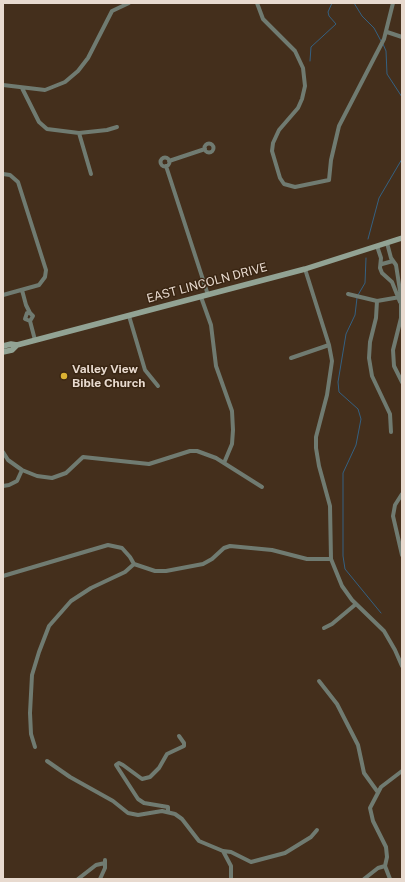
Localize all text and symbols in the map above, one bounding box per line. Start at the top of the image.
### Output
street label: EAST LINCOLN DRIVE [145,260,269,306]
place label: Valley View Bible Church [72,362,145,390]
marker: Valley View Bible Church [59,371,69,381]

